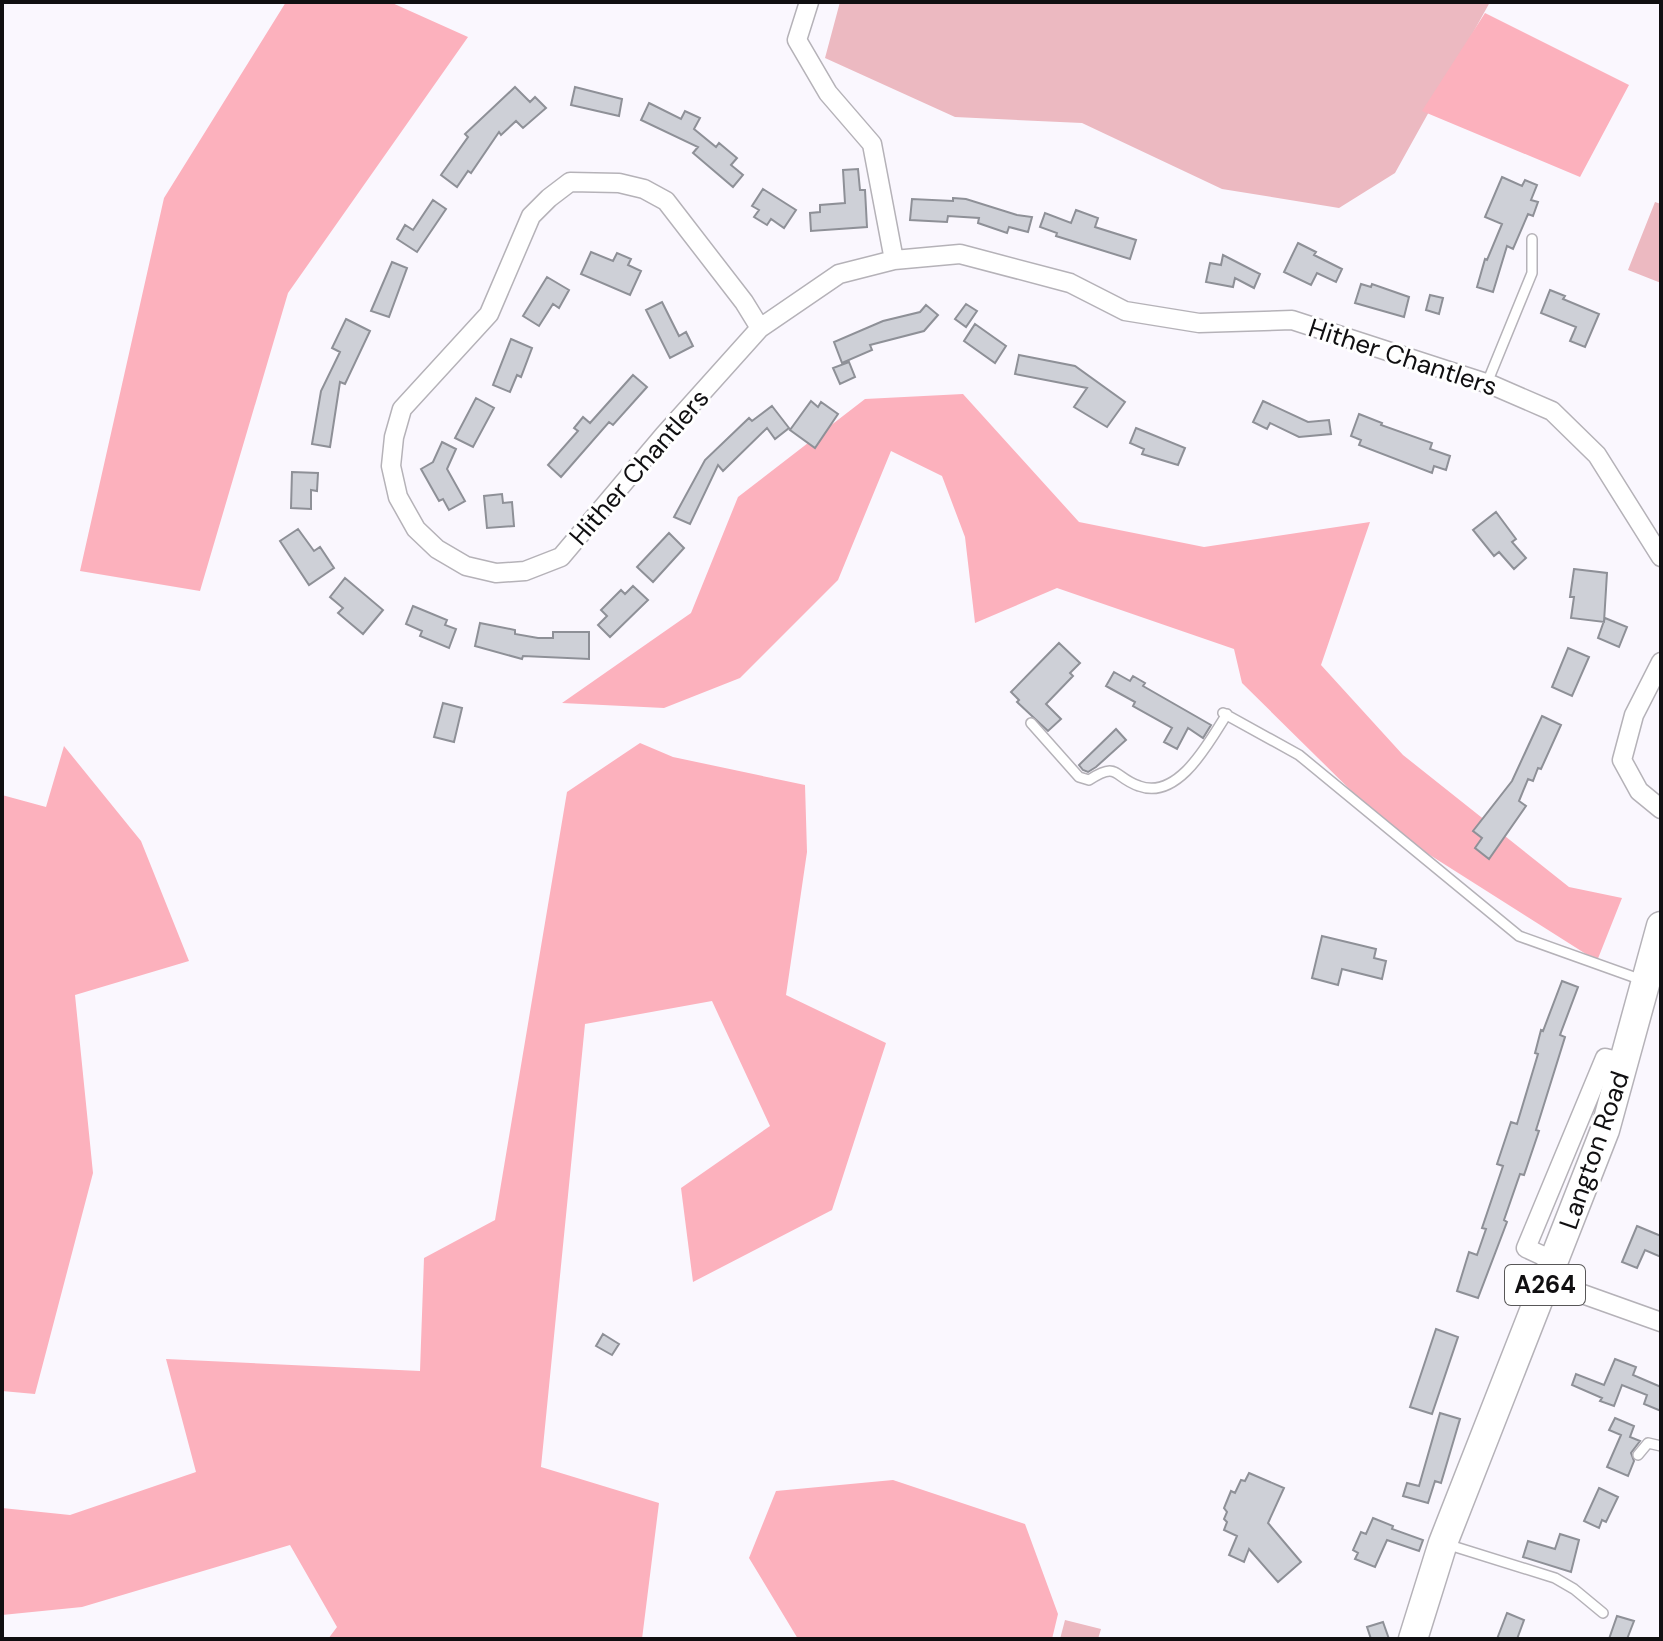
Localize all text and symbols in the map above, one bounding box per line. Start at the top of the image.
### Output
street label: Hither Chantlers [1304,310,1502,404]
street label: Hither Chantlers [562,382,716,552]
street label: Langton Road [1551,1067,1637,1233]
road number: A264 [1505,1265,1585,1305]

